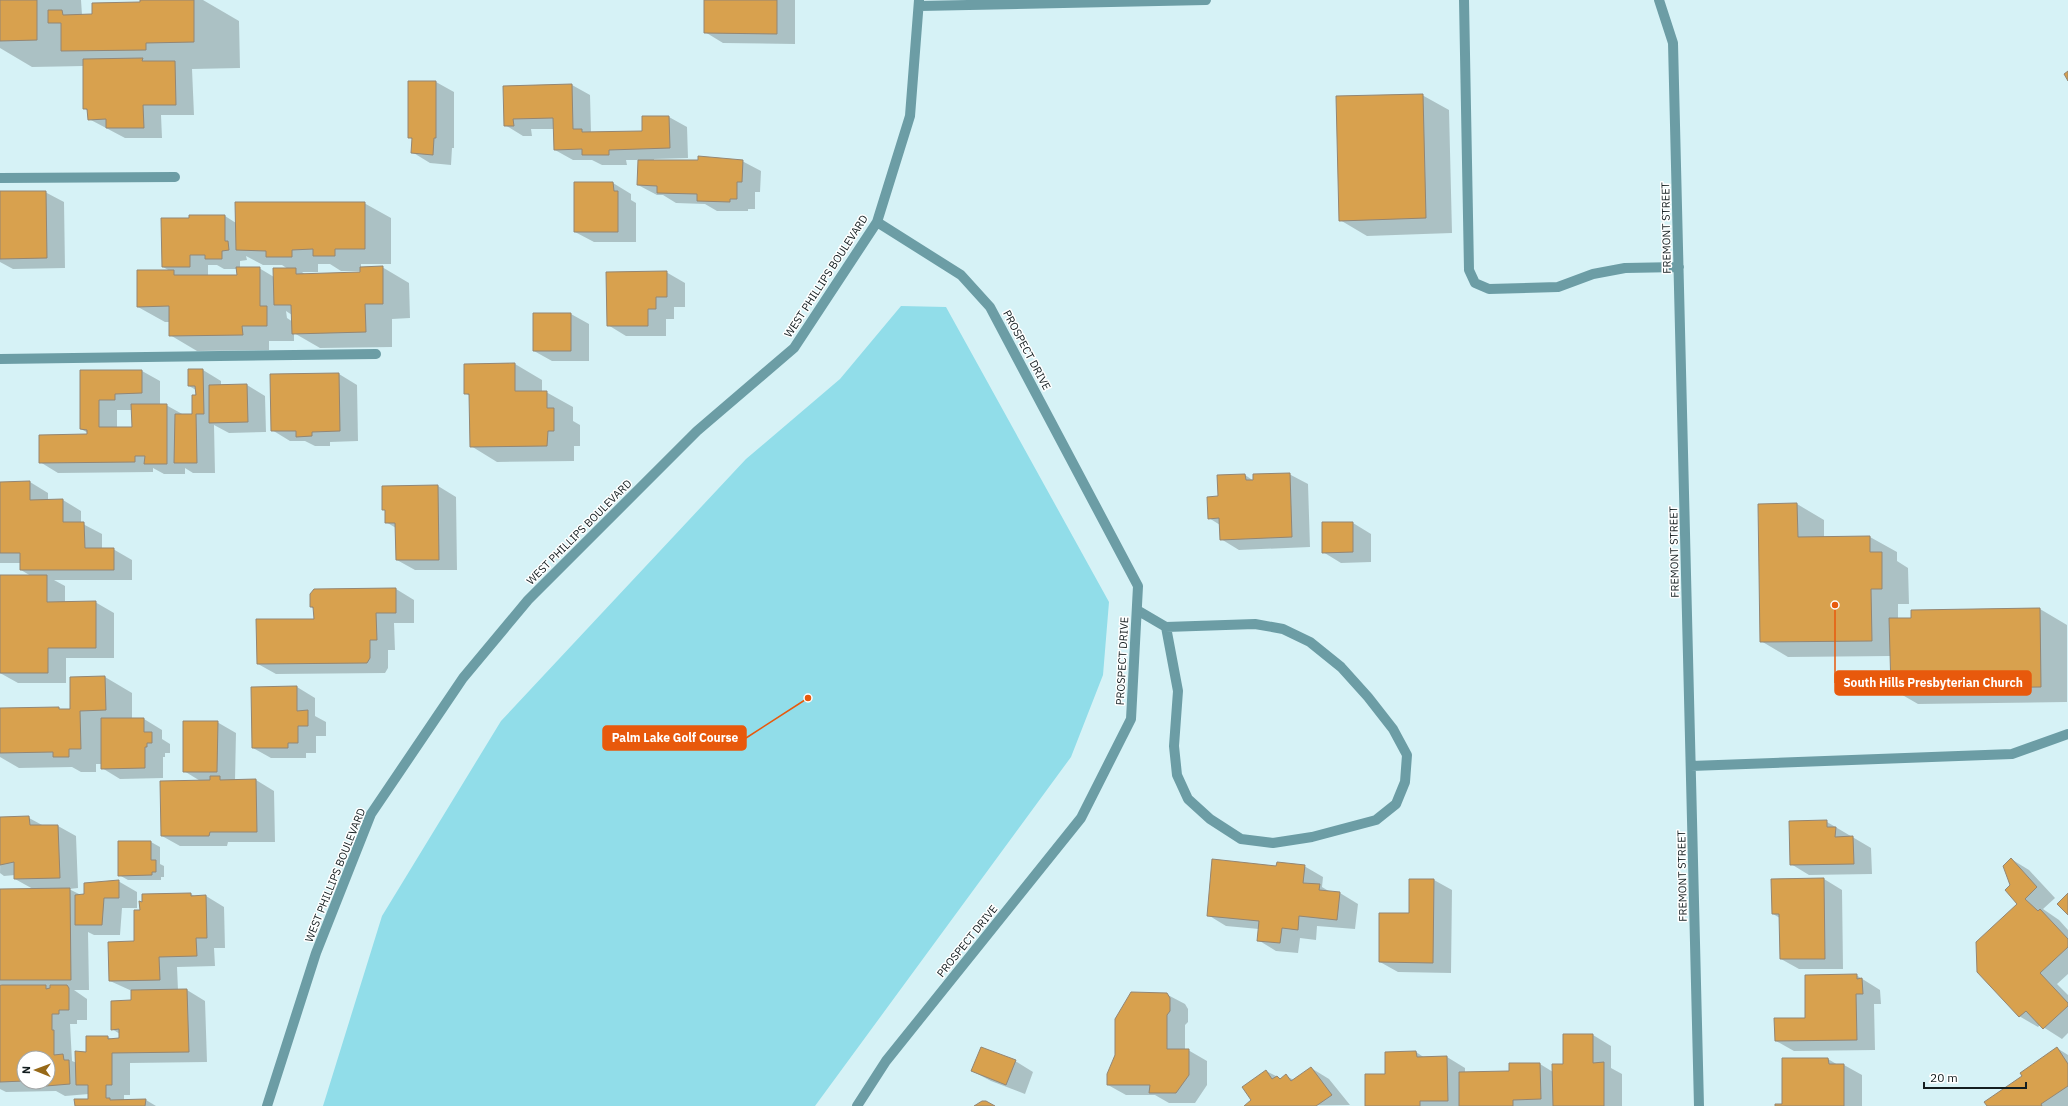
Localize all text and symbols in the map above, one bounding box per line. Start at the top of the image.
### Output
street label: FREMONT STREET [1658,181,1674,274]
street label: WEST PHILLIPS BOULEVARD [781,212,871,340]
street label: PROSPECT DRIVE [1000,308,1054,392]
street label: WEST PHILLIPS BOULEVARD [523,476,635,588]
street label: FREMONT STREET [1666,505,1682,598]
street label: PROSPECT DRIVE [1113,616,1131,706]
callout: South Hills Presbyterian Church [1835,671,2031,695]
text: South Hills Presbyterian Church [1843,675,2023,690]
callout: Palm Lake Golf Course [603,726,746,750]
text: Palm Lake Golf Course [612,730,739,745]
street label: WEST PHILLIPS BOULEVARD [302,806,368,944]
street label: FREMONT STREET [1674,829,1690,922]
street label: PROSPECT DRIVE [934,902,1000,980]
north arrow [16,1050,56,1090]
scale bar [1924,1064,2026,1090]
text: N [19,1066,33,1074]
text: 20 m [1930,1070,1958,1085]

